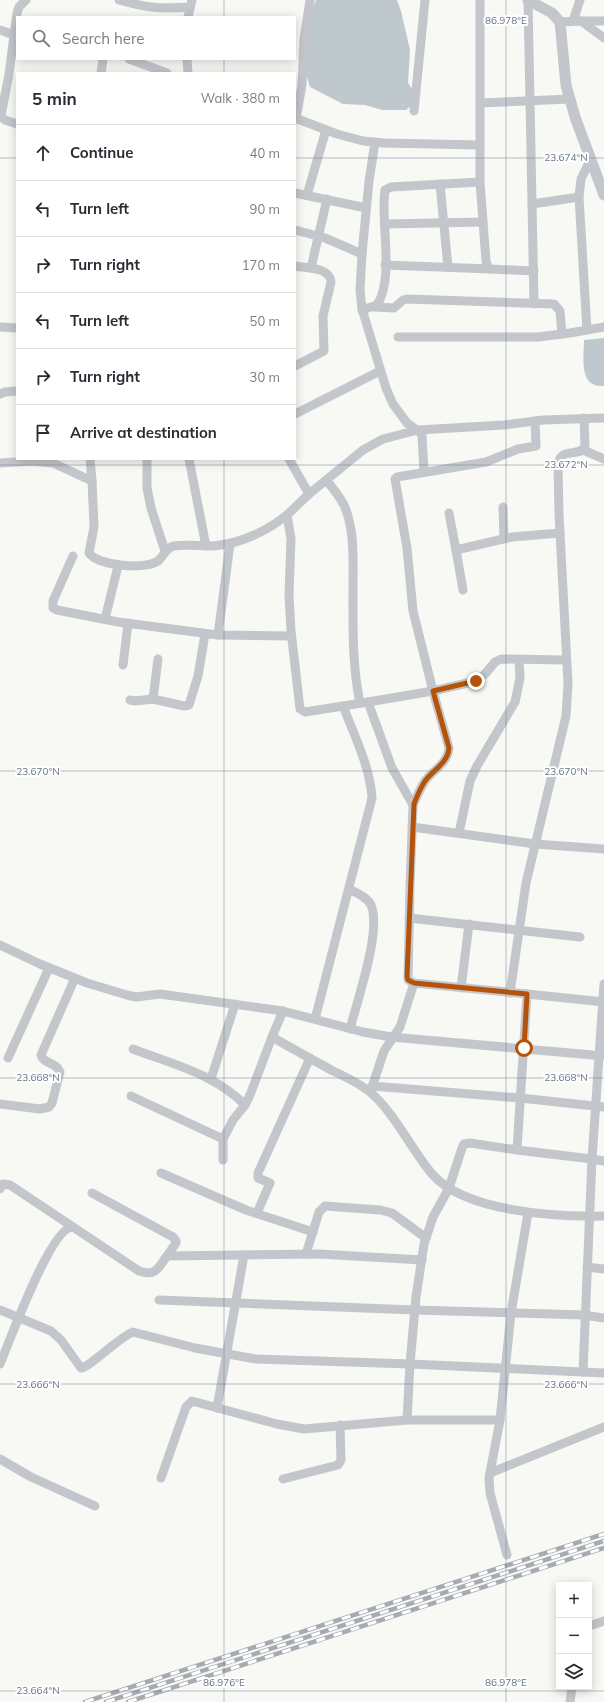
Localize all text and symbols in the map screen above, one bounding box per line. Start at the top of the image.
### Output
text: 86.978°E [485,14,527,27]
search box [16,16,296,60]
icon: search [30,27,52,49]
text: Search here [62,29,144,48]
text: 5 min [32,88,77,109]
text: Walk · 380 m [201,90,280,106]
icon: ahead [32,142,54,164]
text: Continue [70,143,133,162]
text: 40 m [250,145,280,161]
text: 23.674°N [544,151,588,164]
icon: left [32,198,54,220]
text: Turn left [70,199,129,218]
text: 90 m [250,201,280,217]
icon: right [32,254,54,276]
text: Turn right [70,255,140,274]
text: 170 m [242,257,280,273]
icon: left [32,310,54,332]
text: Turn left [70,311,129,330]
text: 50 m [250,313,280,329]
icon: right [32,366,54,388]
text: Turn right [70,367,140,386]
text: 30 m [250,369,280,385]
icon: arrive [32,422,54,444]
text: Arrive at destination [70,423,217,442]
text: 23.672°N [544,458,588,471]
route end [467,672,485,690]
text: 23.670°N [16,765,60,778]
text: 23.670°N [544,765,588,778]
route start [515,1039,533,1057]
text: 23.668°N [16,1071,60,1084]
text: 23.668°N [544,1071,588,1084]
text: 23.666°N [16,1378,60,1391]
text: 23.666°N [544,1378,588,1391]
map controls [556,1582,592,1690]
button: + [556,1582,592,1618]
button: − [556,1618,592,1654]
button: layers [556,1654,592,1690]
text: 86.976°E [203,1676,245,1689]
text: 86.978°E [485,1676,527,1689]
text: 23.664°N [16,1684,60,1697]

